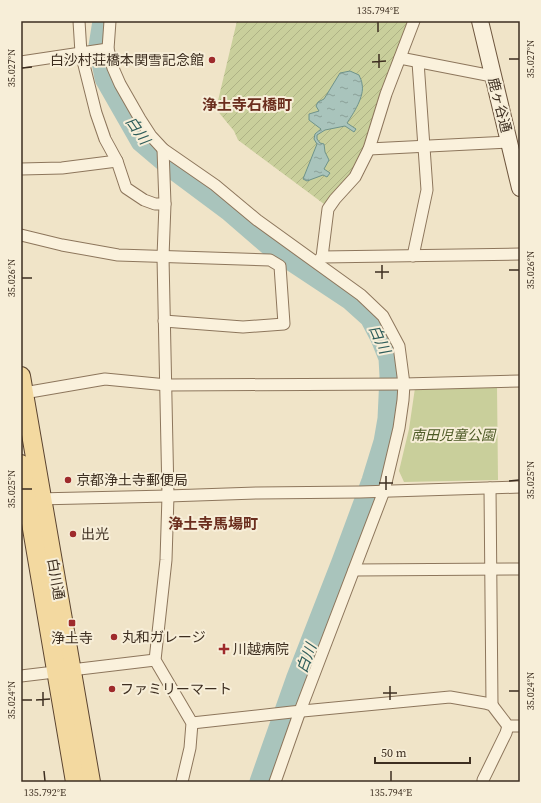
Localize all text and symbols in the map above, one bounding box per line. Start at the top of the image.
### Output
text: 135.794°E [357,4,399,17]
text: 35.027°N [524,40,537,78]
text: 35.027°N [5,49,18,87]
place label: 白沙村荘橋本関雪記念館 [50,50,204,70]
marker: 白沙村荘橋本関雪記念館 [207,55,217,65]
street label: 鹿ヶ谷通 [484,75,516,135]
district label: 浄土寺石橋町 [202,94,292,115]
water label: 白川 [121,112,156,150]
text: 35.026°N [524,251,537,289]
text: 35.026°N [5,259,18,297]
water label: 白川 [364,321,397,359]
park label: 南田児童公園 [411,425,497,445]
text: 35.025°N [524,461,537,499]
text: 35.025°N [5,470,18,508]
place label: 京都浄土寺郵便局 [76,470,188,490]
marker: 京都浄土寺郵便局 [63,475,73,485]
district label: 浄土寺馬場町 [168,513,258,534]
place label: 出光 [81,524,109,544]
marker: 出光 [68,529,78,539]
street label: 白川通 [43,557,69,601]
marker: 浄土寺 [67,618,77,628]
place label: 丸和ガレージ [122,627,206,647]
place label: 浄土寺 [51,628,93,648]
marker: 丸和ガレージ [109,632,119,642]
water label: 白川 [291,638,322,676]
place label: 川越病院 [233,639,289,659]
marker: 川越病院 [218,643,230,655]
text: 35.024°N [524,672,537,710]
place label: ファミリーマート [120,679,232,699]
text: 35.024°N [5,681,18,719]
marker: ファミリーマート [107,684,117,694]
scale bar [375,739,470,765]
text: 50 m [381,745,407,761]
text: 135.792°E [24,786,66,799]
text: 135.794°E [370,786,412,799]

